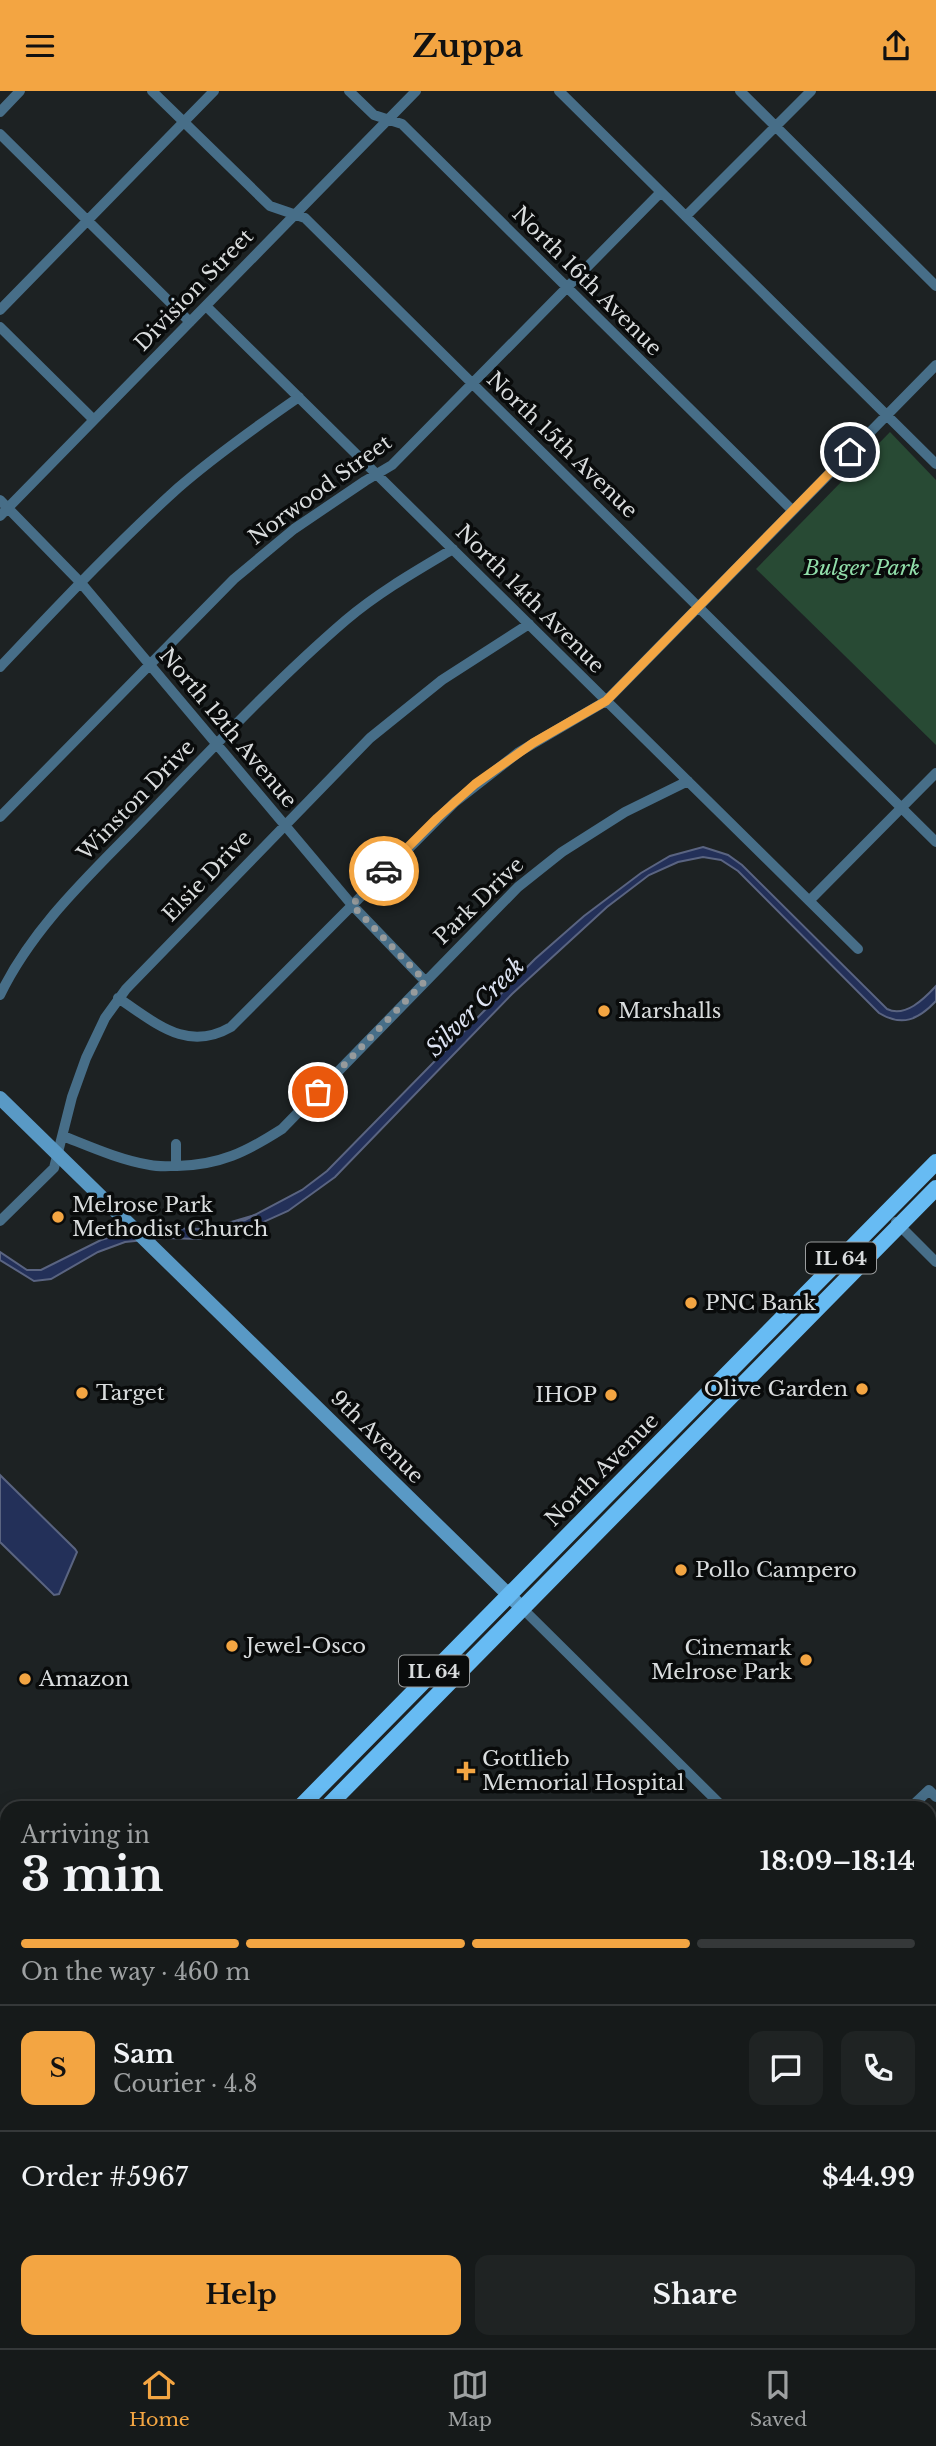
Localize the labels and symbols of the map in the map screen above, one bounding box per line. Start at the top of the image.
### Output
street label: North 16th Avenue [507,201,667,361]
street label: Division Street [129,223,259,356]
street label: North 15th Avenue [481,366,643,524]
pin [820,422,880,482]
street label: Norwood Street [243,429,397,551]
street label: North 14th Avenue [450,519,610,679]
park label: Bulger Park [803,555,920,581]
street label: North 12th Avenue [154,643,302,813]
street label: Winston Drive [71,734,200,867]
street label: Elsie Drive [157,825,257,927]
courier [349,836,419,906]
street label: Park Drive [429,852,529,950]
water label: Silver Creek [420,952,530,1062]
place label: Marshalls [618,998,721,1024]
marker: Marshalls [596,1003,612,1019]
pin [288,1062,348,1122]
place label: Melrose Park Methodist Church [72,1192,268,1242]
marker: Melrose Park Methodist Church [50,1209,66,1225]
road number: IL 64 [806,1243,876,1273]
place label: PNC Bank [705,1290,816,1316]
marker: PNC Bank [683,1295,699,1311]
place label: Olive Garden [704,1376,848,1402]
place label: Target [96,1380,165,1406]
marker: Olive Garden [854,1381,870,1397]
place label: IHOP [535,1382,597,1408]
marker: Target [74,1385,90,1401]
street label: 9th Avenue [325,1385,429,1489]
marker: IHOP [603,1387,619,1403]
street label: North Avenue [540,1408,664,1532]
place label: Pollo Campero [695,1557,857,1583]
marker: Pollo Campero [673,1562,689,1578]
place label: Jewel-Osco [243,1633,366,1659]
place label: Cinemark Melrose Park [651,1635,792,1685]
marker: Jewel-Osco [224,1638,240,1654]
marker: Cinemark Melrose Park [798,1652,814,1668]
road number: IL 64 [399,1655,469,1687]
place label: Amazon [38,1666,129,1692]
marker: Amazon [17,1671,33,1687]
place label: Gottlieb Memorial Hospital [482,1746,684,1796]
marker: Gottlieb Memorial Hospital [456,1761,476,1781]

